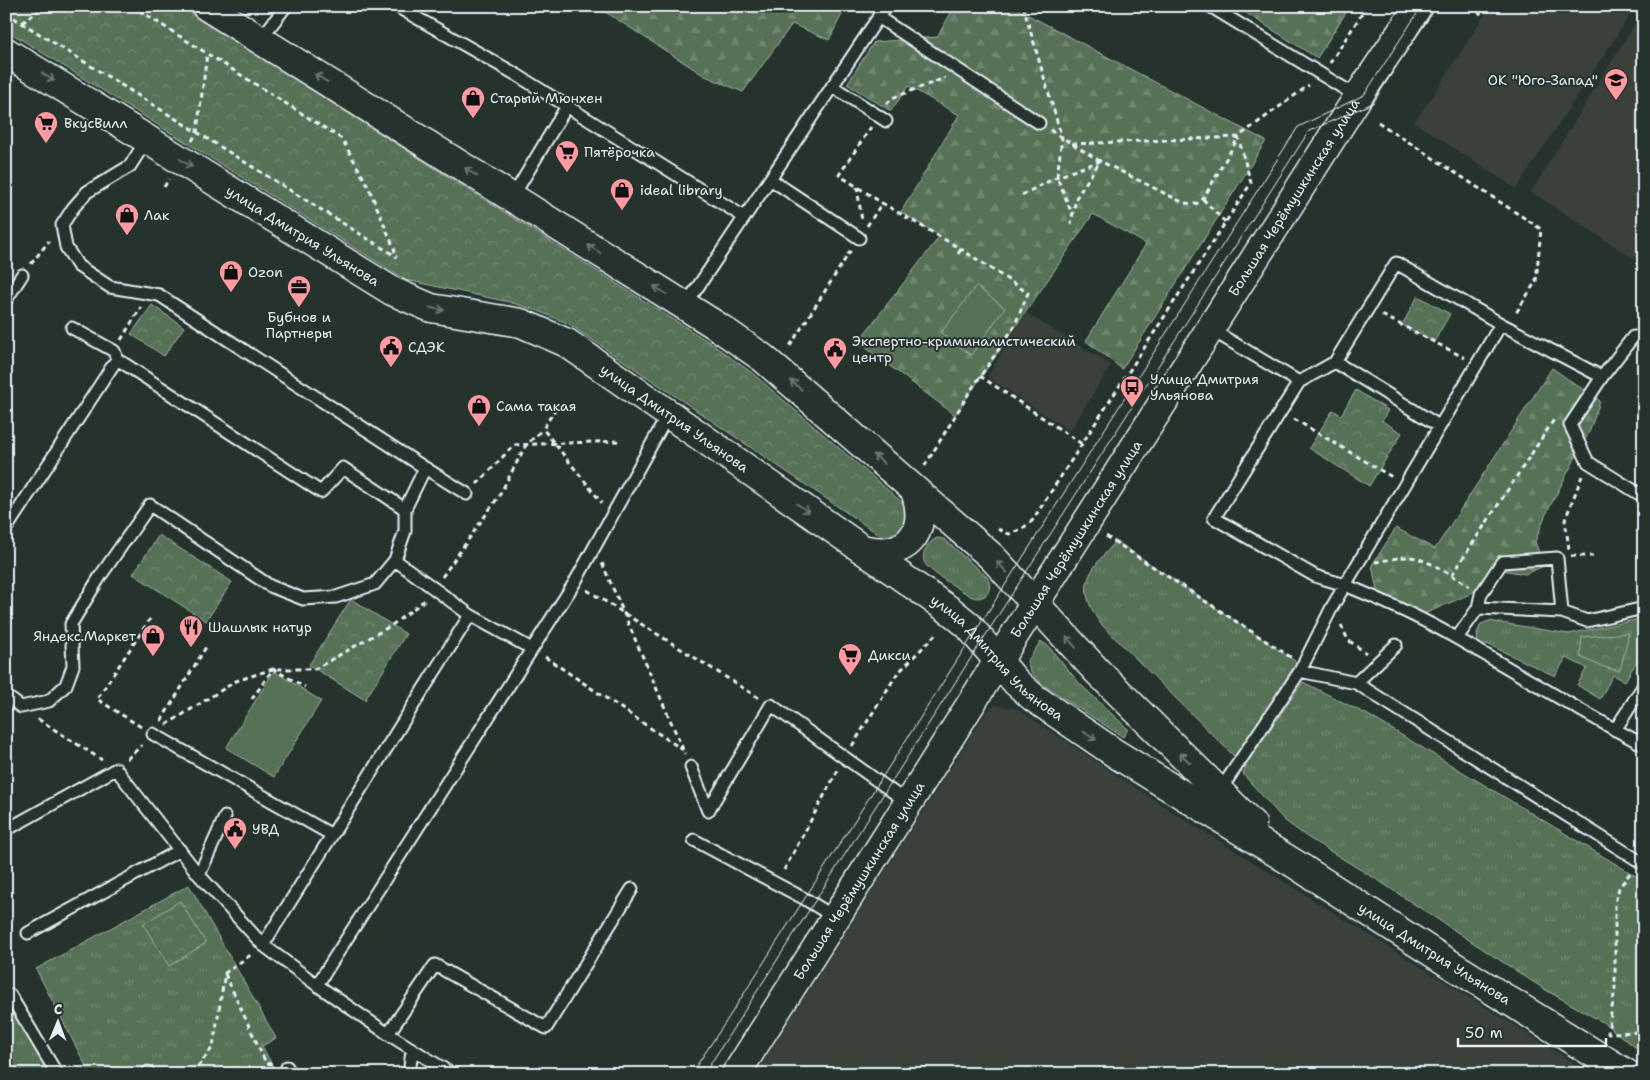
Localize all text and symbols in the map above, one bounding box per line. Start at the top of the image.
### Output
school or university icon: ОК "Юго-Запад" [1603,67,1629,101]
place label: ОК "Юго-Запад" [1488,71,1598,89]
one-way arrow [40,73,54,83]
one-way arrow [314,73,328,83]
shop icon: Старый Мюнхен [460,85,486,119]
place label: Старый Мюнхен [490,89,602,107]
street label: Большая Черёмушкинская улица [1224,95,1364,300]
supermarket icon: ВкусВилл [33,110,59,144]
place label: ВкусВилл [64,114,127,132]
supermarket icon: Пятёрочка [554,139,580,173]
place label: Пятёрочка [584,143,655,161]
one-way arrow [178,158,192,168]
one-way arrow [465,167,479,177]
shop icon: ideal library [609,177,635,211]
street label: улица Дмитрия Ульянова [223,181,383,290]
place label: ideal library [640,181,723,199]
shop icon: Лак [114,202,140,236]
place label: Лак [144,206,170,224]
one-way arrow [587,243,601,254]
shop icon: Ozon [218,259,244,293]
place label: Ozon [248,263,283,281]
office icon: Бубнов и Партнеры [286,274,312,308]
one-way arrow [654,285,668,295]
one-way arrow [429,304,445,314]
place label: Бубнов и Партнеры [266,308,332,342]
place label: Экспертно-криминалистический центр [852,332,1076,366]
public building icon: СДЭК [378,334,404,368]
public building icon: Экспертно-криминалистический центр [822,336,848,370]
place label: СДЭК [408,338,445,356]
street label: улица Дмитрия Ульянова [597,360,752,476]
place label: Улица Дмитрия Ульянова [1150,370,1259,404]
bus stop icon: Улица Дмитрия Ульянова [1119,374,1145,408]
one-way arrow [789,380,802,391]
shop icon: Сама такая [466,393,492,427]
place label: Сама такая [496,397,576,415]
street label: Большая Черёмушкинская улица [1006,436,1146,641]
one-way arrow [873,453,886,464]
one-way arrow [795,503,809,513]
one-way arrow [996,561,1008,573]
street label: улица Дмитрия Ульянова [927,591,1067,725]
restaurant icon: Шашлык натур [178,614,204,648]
place label: Шашлык натур [208,618,312,636]
shop icon: Яндекс.Маркет [140,623,166,657]
place label: Яндекс.Маркет [33,627,137,645]
one-way arrow [1065,635,1077,648]
supermarket icon: Дикси [837,642,863,676]
place label: Дикси [868,646,911,664]
one-way arrow [1083,731,1097,741]
one-way arrow [1179,752,1191,764]
street label: Большая Черёмушкинская улица [789,778,929,983]
public building icon: УВД [222,816,248,850]
place label: УВД [252,820,279,838]
street label: улица Дмитрия Ульянова [1355,898,1514,1009]
north arrow [32,998,82,1048]
text: С [54,1000,63,1018]
scale bar [1458,1015,1605,1047]
text: 50 m [1465,1023,1503,1043]

